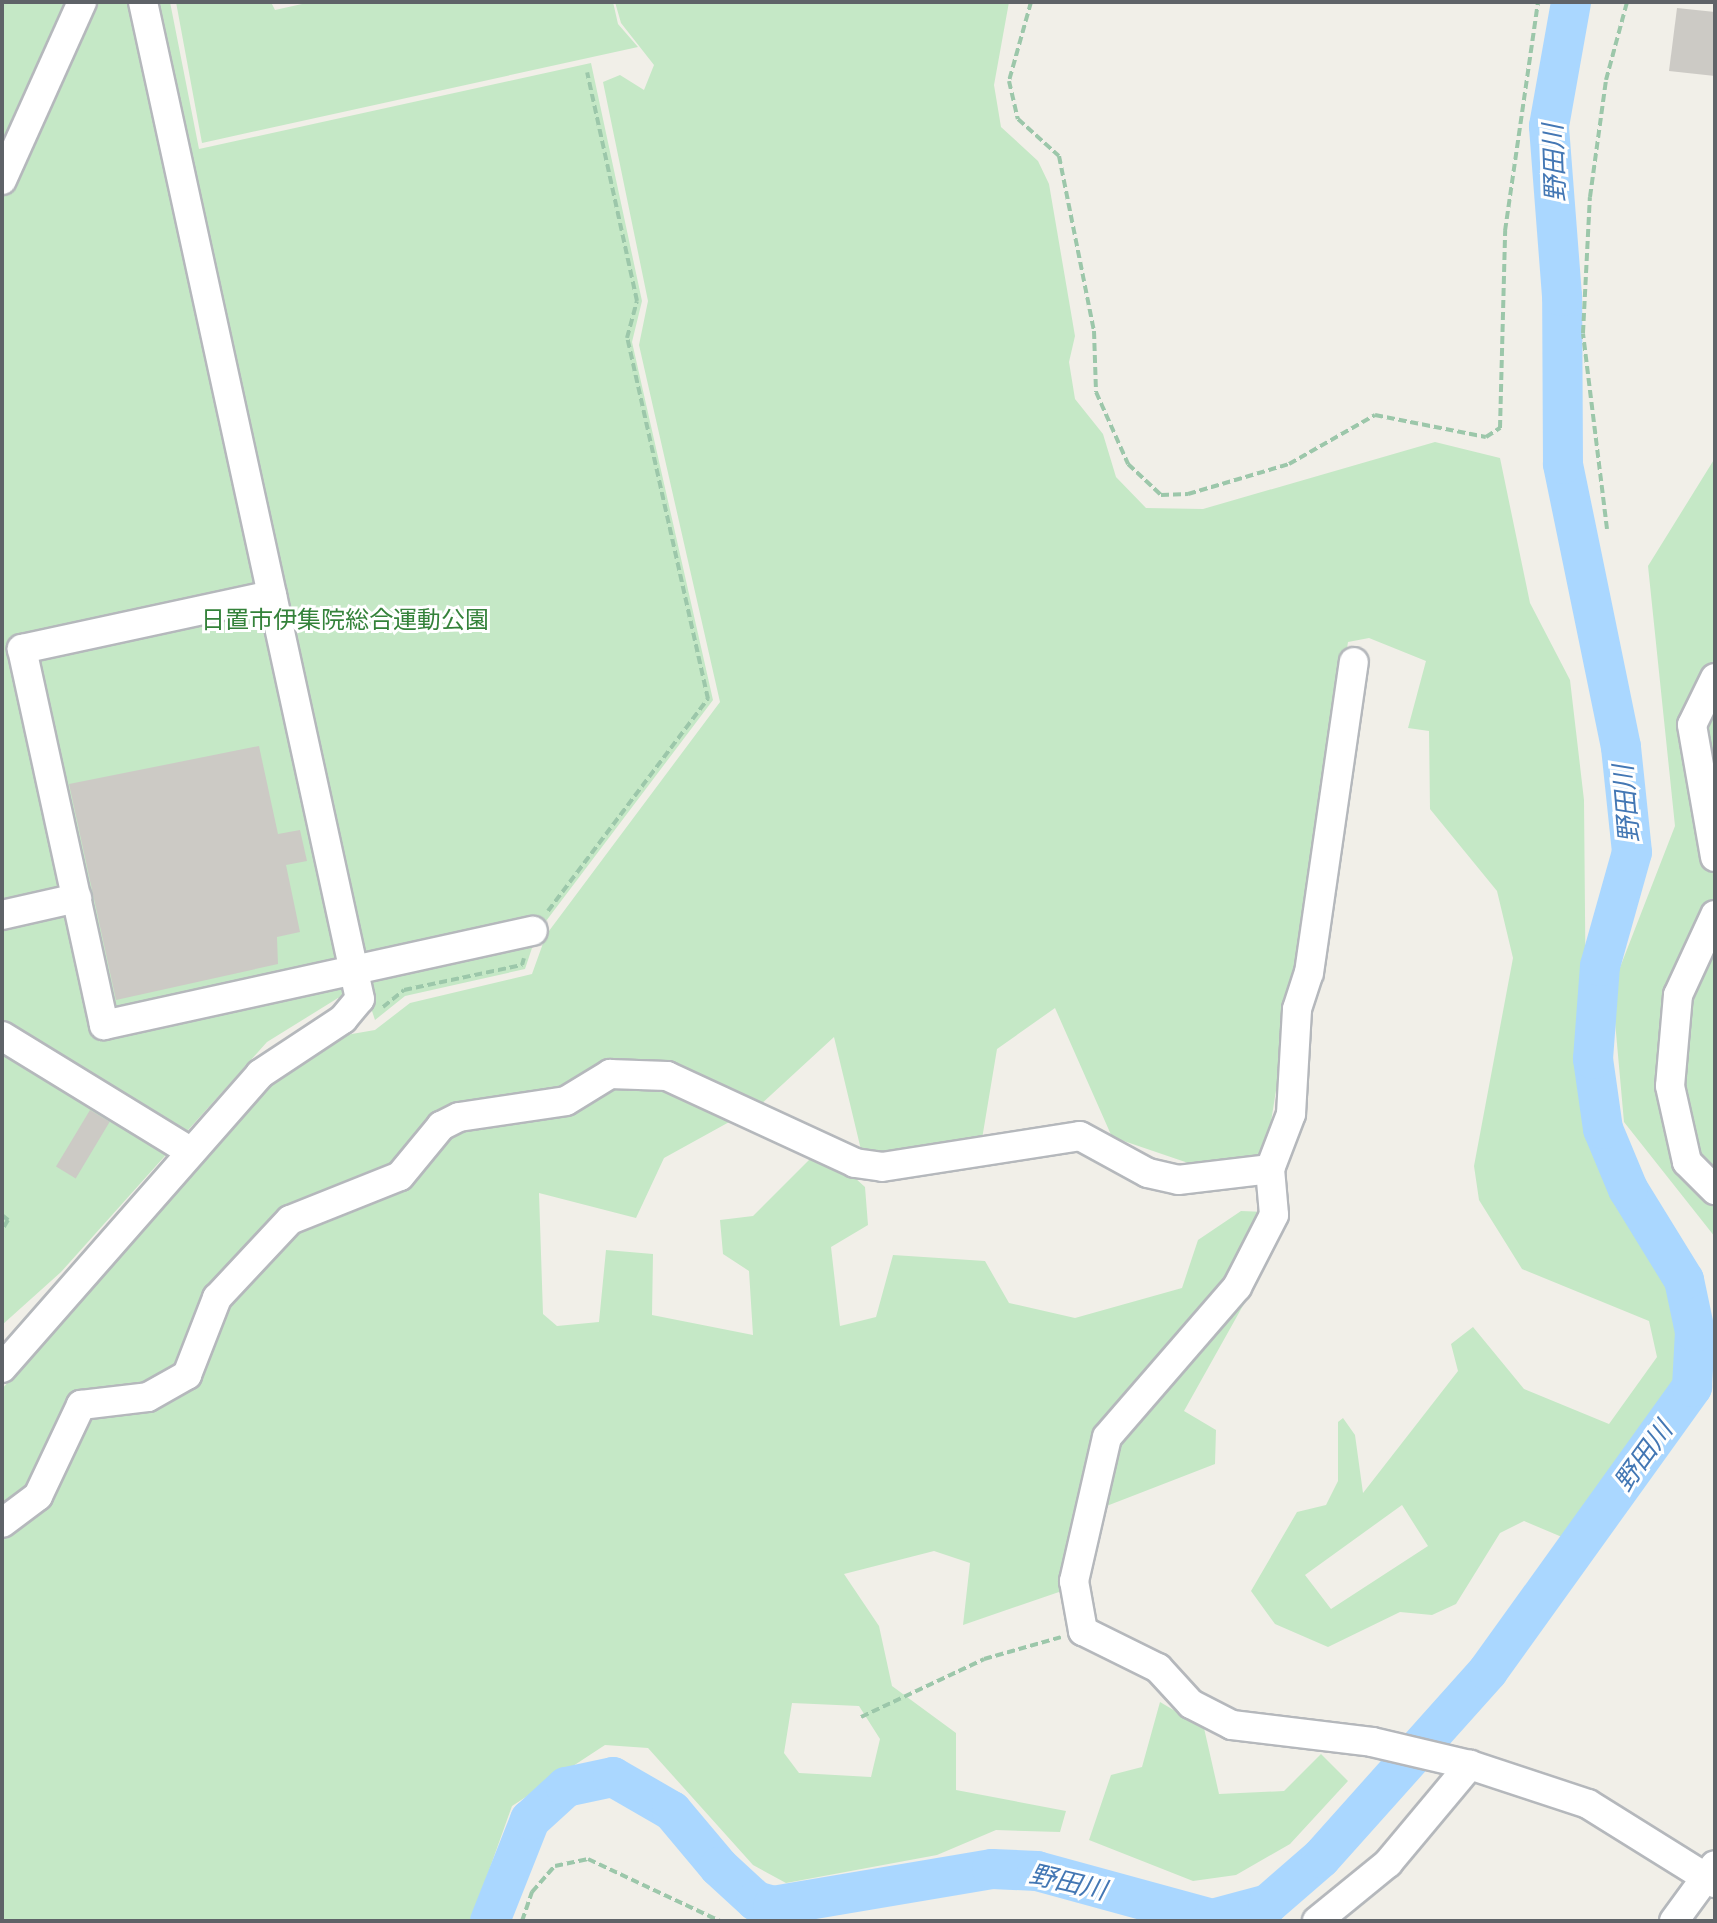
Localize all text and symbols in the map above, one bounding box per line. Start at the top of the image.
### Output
water label: 野田川 [1537,123,1571,203]
park label: 日置市伊集院総合運動公園 [201,606,489,634]
water label: 野田川 [1607,764,1645,844]
water label: 野田川 [1607,1415,1679,1497]
water label: 野田川 [1026,1858,1110,1906]

